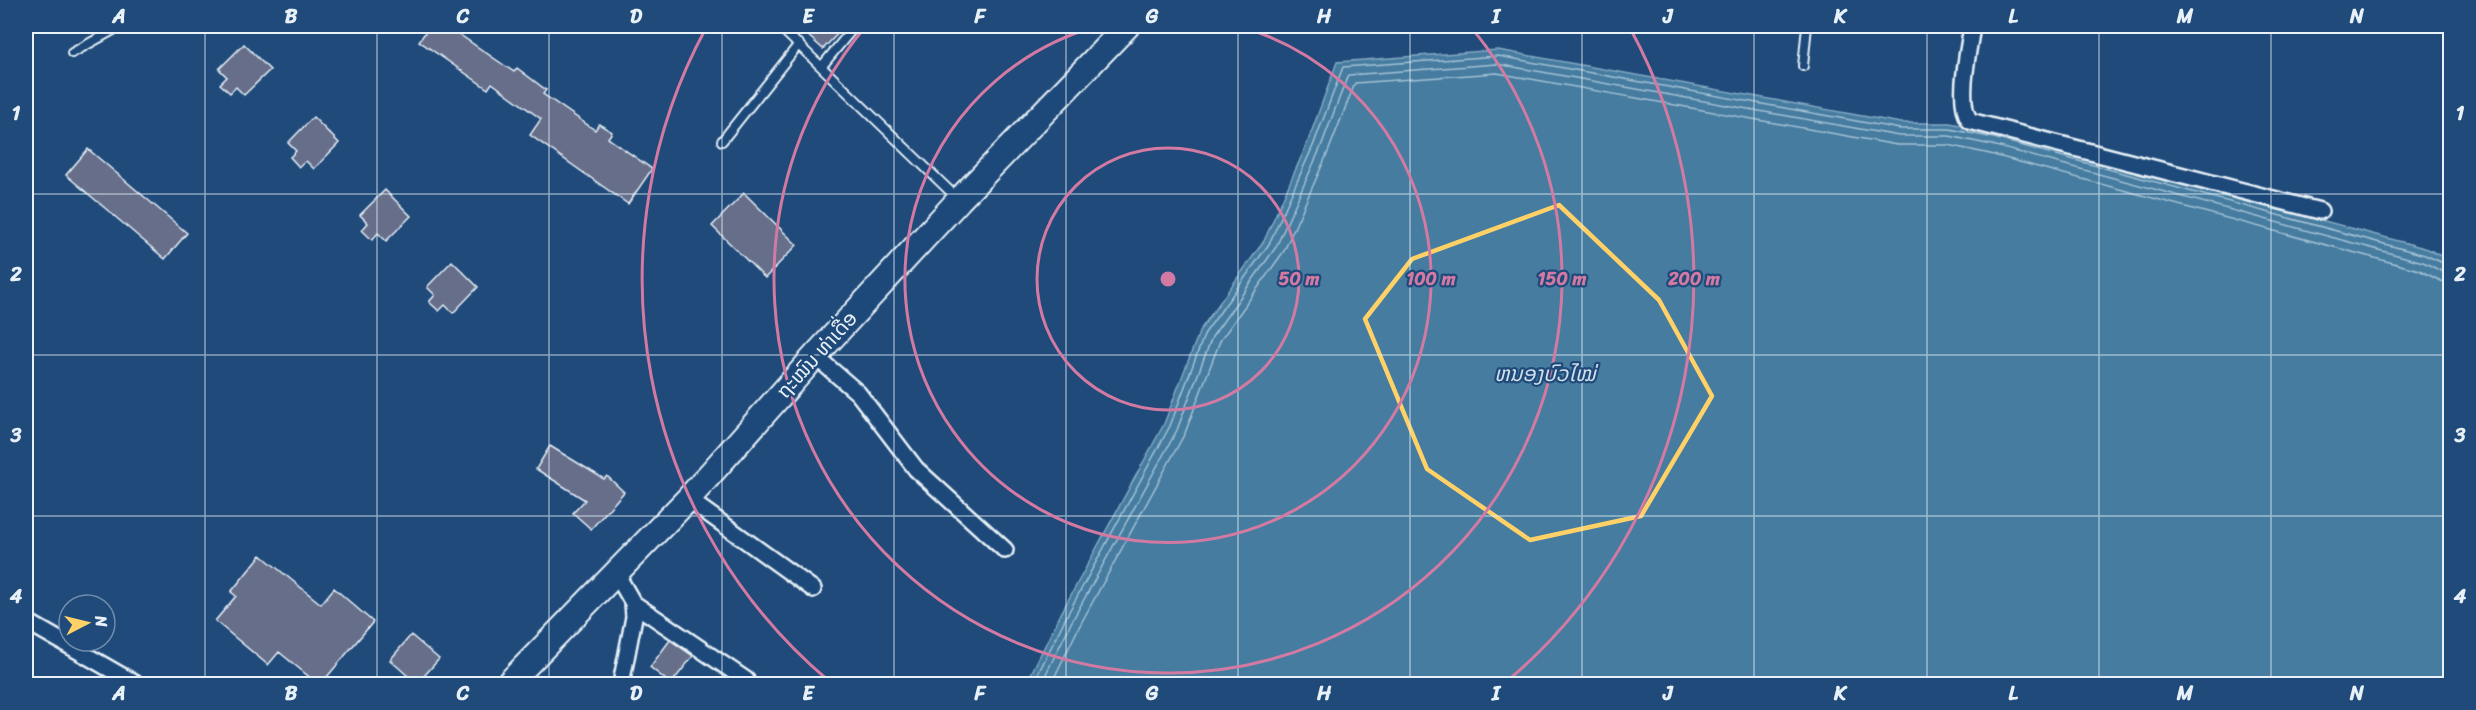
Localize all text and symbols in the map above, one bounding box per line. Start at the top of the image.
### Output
text: A [111,0,126,34]
text: B [285,0,298,34]
text: C [456,0,470,34]
text: D [630,0,643,34]
text: E [802,0,815,34]
text: F [974,0,987,34]
text: G [1145,0,1159,34]
text: H [1316,0,1332,34]
text: I [1491,0,1502,34]
text: J [1662,0,1674,34]
text: K [1833,0,1848,34]
text: L [2008,0,2018,34]
text: M [2176,0,2194,34]
text: N [2349,0,2365,34]
text: 1 [12,96,21,131]
text: 1 [2456,96,2465,131]
text: 2 [9,257,22,292]
text: 2 [2453,257,2466,292]
text: 50 m [1279,263,1320,295]
text: 100 m [1407,263,1456,295]
text: 150 m [1538,263,1586,295]
text: 200 m [1667,263,1720,295]
centre of rings [1158,269,1178,289]
street label: ຖະໝົນ ທ່າເດື່ອ [768,303,866,407]
water label: ຫນອງບົວໄໝ່ [1494,355,1599,393]
text: 3 [10,418,22,453]
text: 3 [2454,418,2466,453]
text: 4 [9,579,23,614]
text: 4 [2453,579,2467,614]
north arrow [57,593,117,653]
text: N [86,613,117,629]
text: A [111,676,126,710]
text: B [285,676,298,710]
text: C [456,676,470,710]
text: D [630,676,643,710]
text: E [802,676,815,710]
text: F [974,676,987,710]
text: G [1145,676,1159,710]
text: H [1316,676,1332,710]
text: I [1491,676,1502,710]
text: J [1662,676,1674,710]
text: K [1833,676,1848,710]
text: L [2008,676,2018,710]
text: M [2176,676,2194,710]
text: N [2349,676,2365,710]

